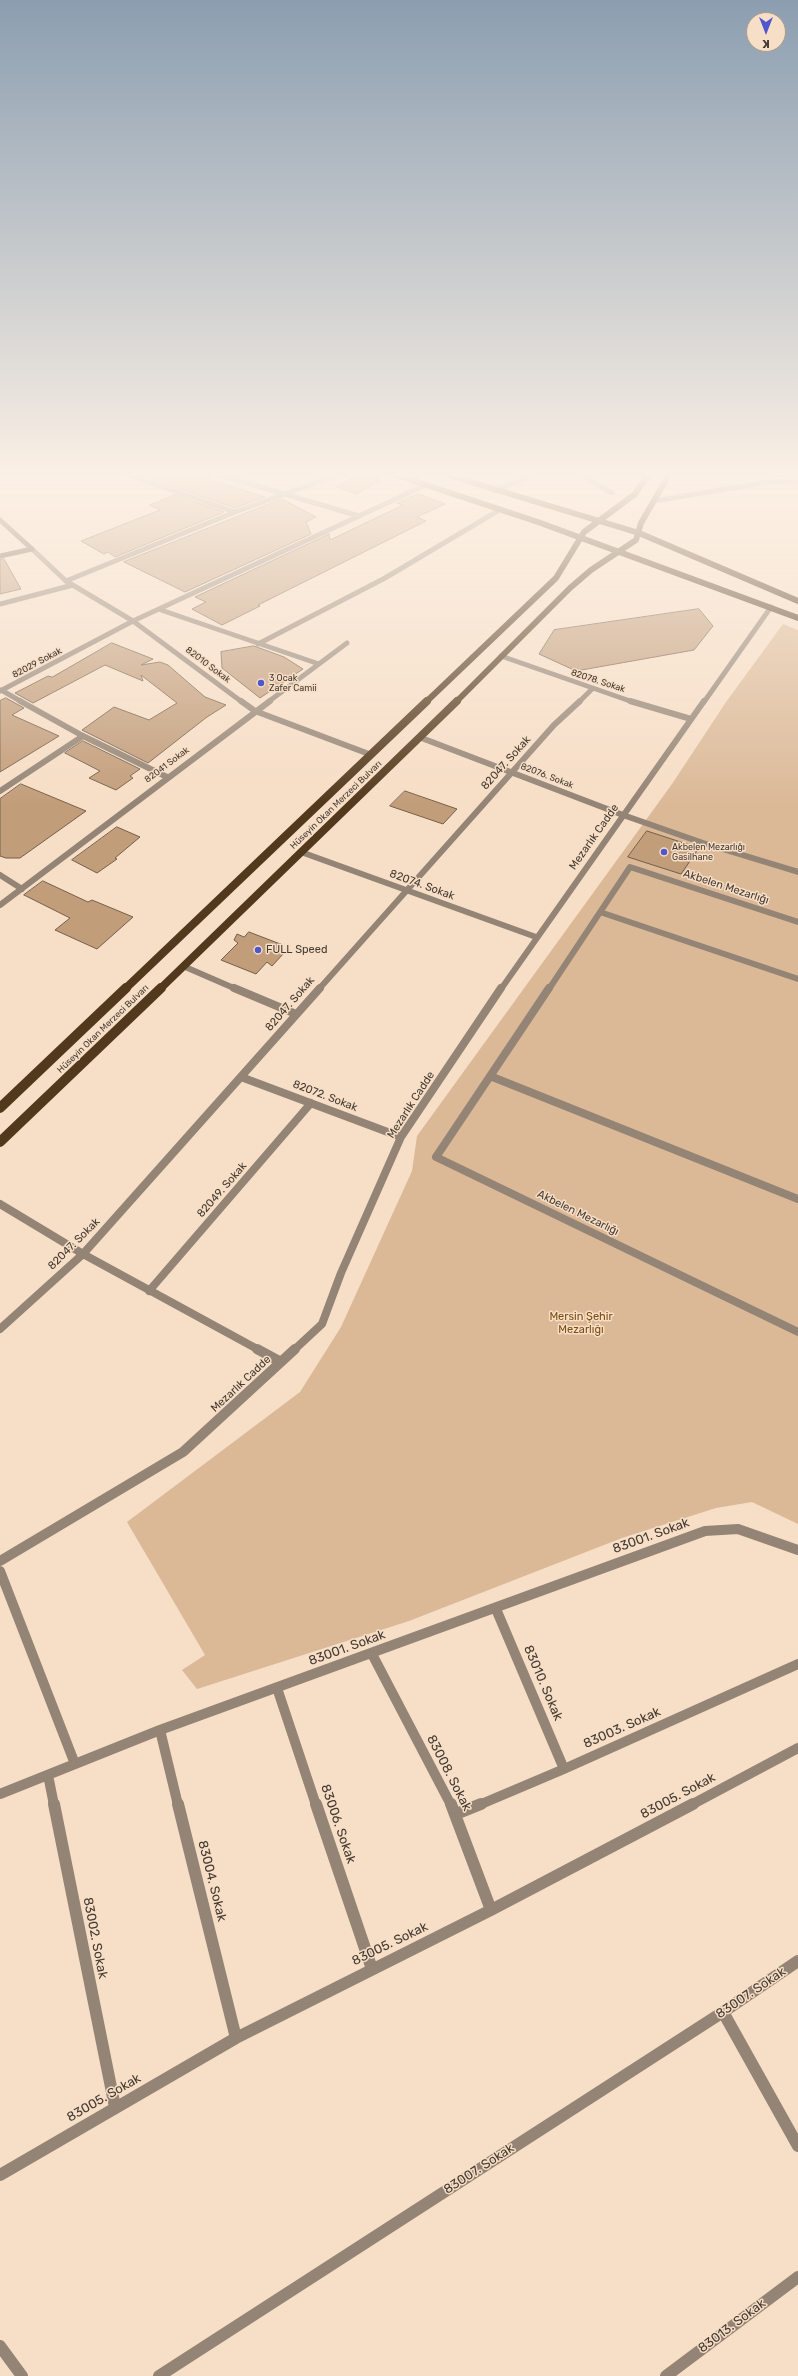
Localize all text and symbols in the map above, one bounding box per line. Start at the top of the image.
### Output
north arrow [746,12,786,52]
text: K [762,37,770,50]
street label: 82029 Sokak [10,645,64,681]
street label: 82010 Sokak [183,645,233,685]
street label: 82078. Sokak [570,667,626,695]
place label: 3 Ocak Zafer Camii [269,673,317,694]
marker: 3 Ocak Zafer Camii [256,678,266,688]
street label: 82047. Sokak [478,733,534,793]
street label: 82041 Sokak [143,745,191,785]
street label: Hüseyin Okan Merzeci Bulvarı [288,758,384,852]
street label: 82076. Sokak [519,761,575,791]
street label: Mezarlık Cadde [566,802,622,872]
place label: Akbelen Mezarlığı Gasilhane [672,842,745,863]
marker: Akbelen Mezarlığı Gasilhane [659,847,669,857]
street label: 82074. Sokak [388,867,456,903]
street label: Akbelen Mezarlığı [682,867,770,907]
place label: FULL Speed [266,943,327,957]
marker: FULL Speed [253,945,263,955]
street label: 82047. Sokak [263,974,317,1034]
street label: Hüseyin Okan Merzeci Bulvarı [55,982,151,1076]
street label: Mezarlık Cadde [384,1069,438,1141]
street label: 82072. Sokak [291,1078,359,1114]
street label: 82049. Sokak [194,1160,250,1220]
street label: Akbelen Mezarlığı [535,1188,621,1238]
street label: 82047. Sokak [45,1215,103,1273]
park label: Mersin Şehir Mezarlığı [549,1310,613,1336]
street label: Mezarlık Cadde [208,1353,274,1415]
street label: 83001. Sokak [610,1515,692,1557]
street label: 83001. Sokak [306,1627,388,1669]
street label: 83010. Sokak [520,1643,566,1723]
street label: 83003. Sokak [581,1704,663,1752]
street label: 83008. Sokak [423,1732,475,1814]
street label: 83005. Sokak [638,1770,718,1822]
street label: 83006. Sokak [317,1782,359,1866]
street label: 83004. Sokak [194,1839,230,1923]
street label: 83002. Sokak [79,1896,111,1980]
street label: 83005. Sokak [349,1919,431,1969]
street label: 83007. Sokak [713,1964,789,2022]
street label: 83005. Sokak [64,2071,144,2125]
street label: 83007. Sokak [441,2140,517,2198]
street label: 83013. Sokak [695,2296,769,2356]

